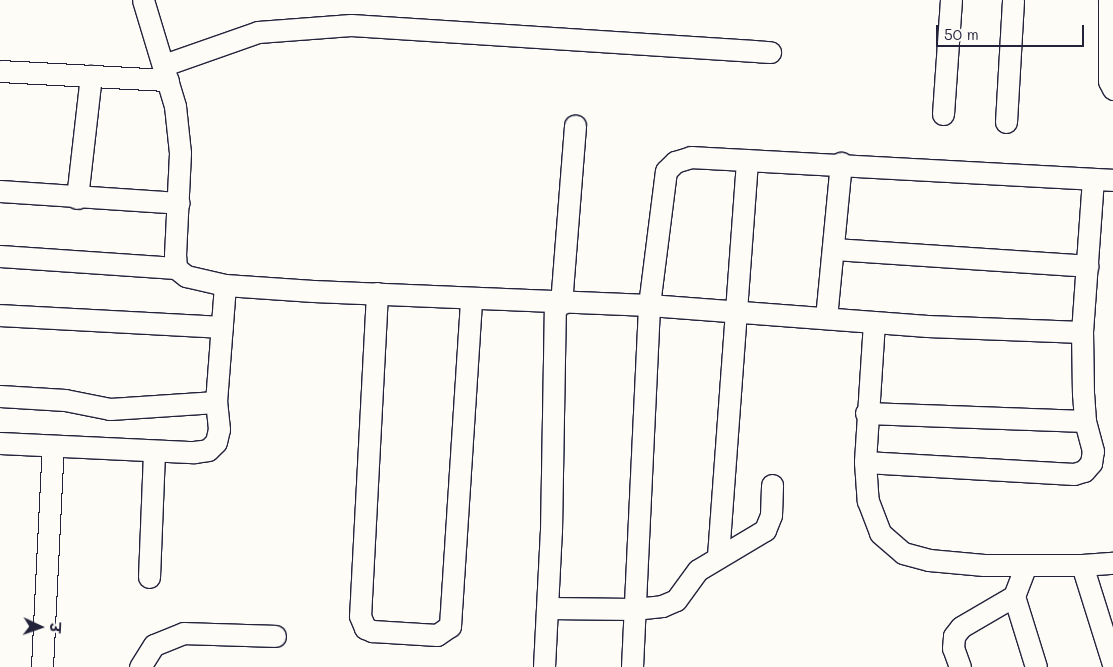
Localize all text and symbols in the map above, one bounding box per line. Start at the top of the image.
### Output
scale bar [938,15,1086,47]
text: 50 m [944,24,979,44]
north arrow [15,602,65,652]
text: उ [46,623,65,633]

